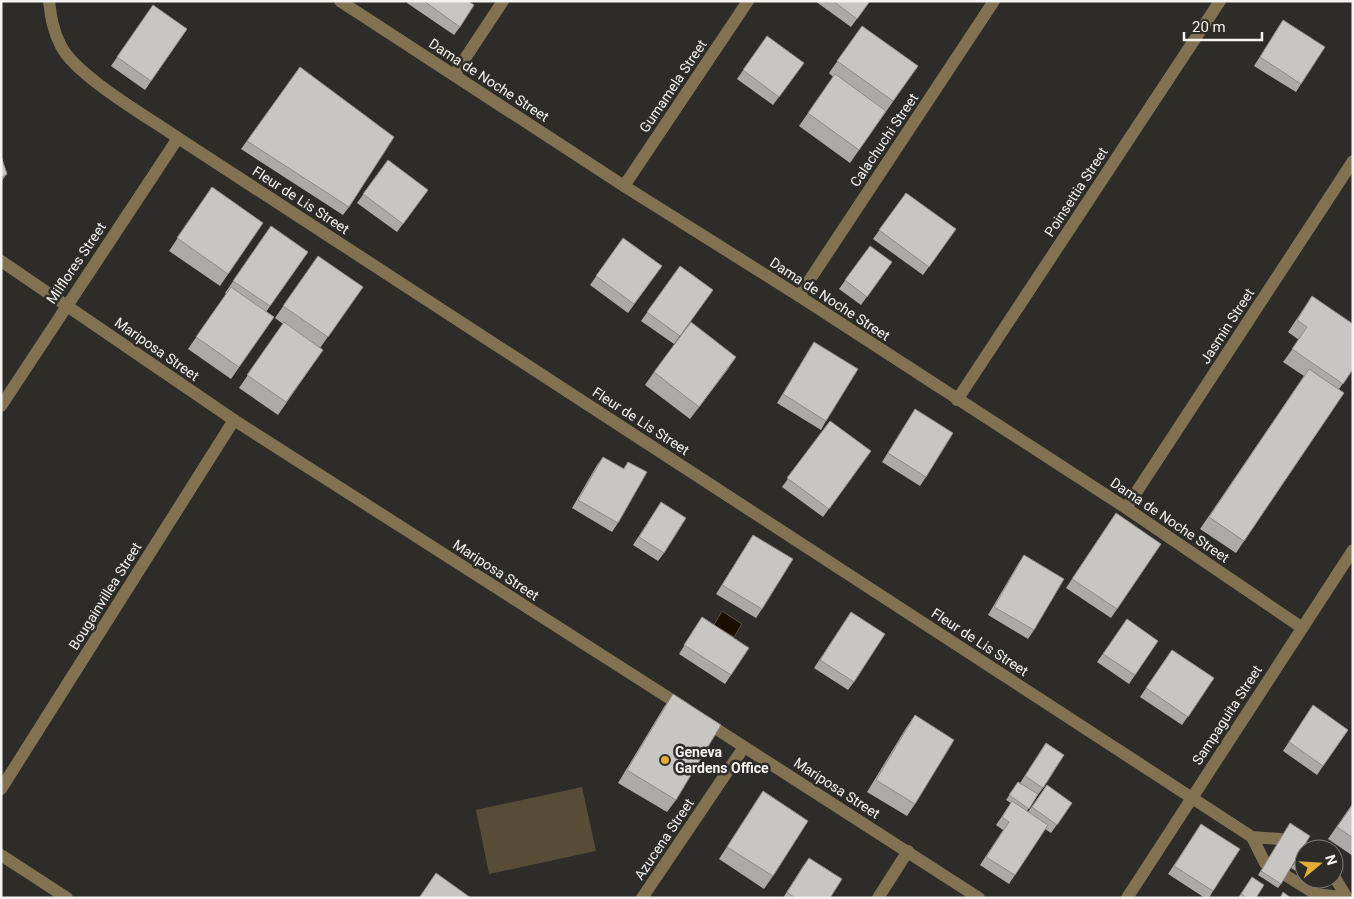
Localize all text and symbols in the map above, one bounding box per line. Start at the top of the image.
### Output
scale bar [1184,10,1262,42]
text: 20 m [1192,18,1226,36]
street label: Dama de Noche Street [426,35,552,125]
street label: Gumamela Street [636,36,710,135]
street label: Calachuchi Street [847,90,921,190]
street label: Poinsettia Street [1041,144,1111,240]
street label: Fleur de Lis Street [250,163,353,237]
street label: Milflores Street [43,219,109,307]
street label: Dama de Noche Street [767,254,893,344]
street label: Jasmin Street [1197,285,1257,367]
street label: Mariposa Street [112,314,203,384]
street label: Fleur de Lis Street [590,384,693,458]
street label: Dama de Noche Street [1108,474,1233,566]
street label: Mariposa Street [450,536,542,604]
street label: Bougainvillea Street [65,539,145,653]
street label: Fleur de Lis Street [929,605,1032,679]
street label: Sampaguita Street [1189,662,1265,768]
place label: Geneva Gardens Office [675,744,769,776]
marker: Geneva Gardens Office [659,754,671,766]
street label: Mariposa Street [791,754,883,822]
street label: Azucena Street [631,795,697,883]
north arrow [1294,839,1344,889]
text: N [1322,853,1341,867]

